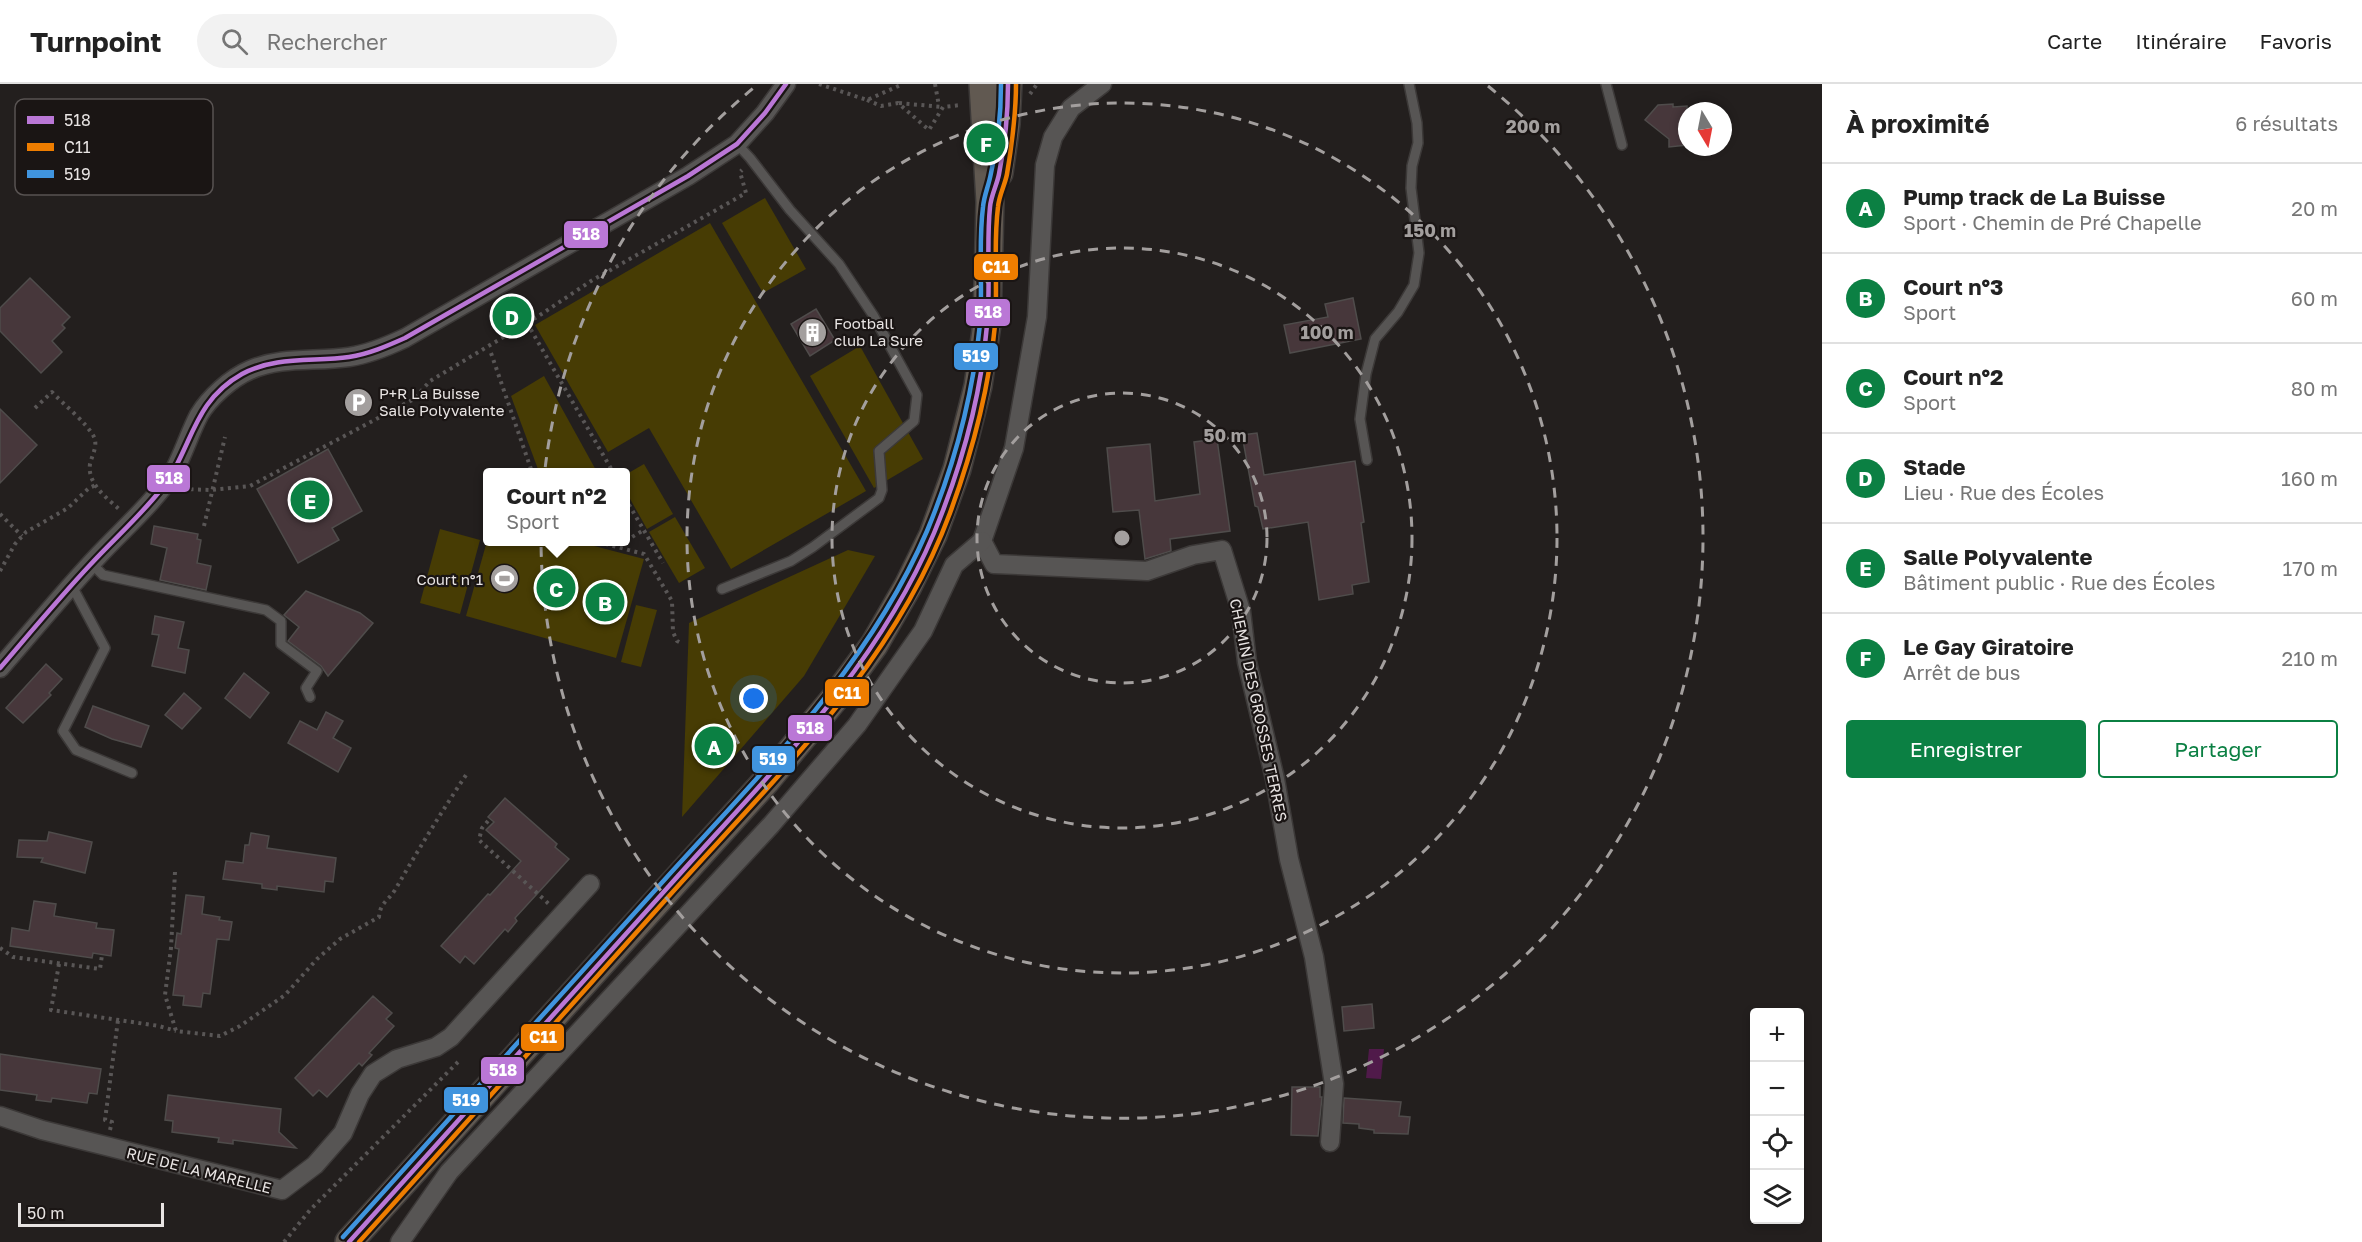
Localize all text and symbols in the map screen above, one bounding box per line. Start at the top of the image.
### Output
search box [197,14,617,68]
text: Turnpoint [30,25,161,58]
icon: search [218,25,251,58]
text: Rechercher [266,28,387,55]
text: Carte [2047,28,2102,54]
text: Itinéraire [2135,28,2227,54]
text: Favoris [2260,28,2332,54]
legend [15,99,213,195]
north arrow [1678,102,1732,156]
text: À proximité [1846,108,1990,139]
text: 518 [64,110,91,130]
text: 6 résultats [2235,111,2338,135]
text: 200 m [1506,115,1560,137]
pin: F [966,120,1006,166]
text: C11 [64,137,91,157]
text: 519 [64,164,91,184]
text: Pump track de La Buisse [1903,183,2165,210]
text: A [1858,196,1873,220]
text: 20 m [2291,196,2338,220]
text: Sport · Chemin de Pré Chapelle [1903,210,2202,234]
text: 150 m [1404,219,1456,241]
line badge: 518 [563,220,609,249]
text: 518 [572,224,600,244]
line badge: C11 [973,253,1019,281]
text: C11 [982,257,1010,277]
text: Court n°3 [1903,273,2004,300]
text: B [1858,286,1873,310]
text: 60 m [2291,286,2338,310]
pin: D [492,294,532,338]
line badge: 518 [965,298,1011,327]
text: Sport [1903,300,1956,324]
text: 518 [974,302,1002,322]
place label: Football club La Sure [834,314,923,349]
building icon: Football club La Sure [797,316,829,348]
text: 100 m [1301,321,1353,343]
line badge: 519 [953,342,999,371]
text: 519 [962,346,990,366]
text: Court n°2 [1903,363,2004,390]
text: C [1858,376,1873,400]
text: 80 m [2291,376,2338,400]
place label: P+R La Buisse Salle Polyvalente [379,384,505,419]
parking icon: P+R La Buisse Salle Polyvalente [342,386,374,418]
text: Sport [1903,390,1956,414]
text: 50 m [1204,424,1246,446]
text: Stade [1903,453,1966,480]
line badge: 518 [146,464,191,493]
text: D [1858,466,1873,490]
text: 160 m [2281,466,2338,490]
text: 518 [155,468,183,488]
popup [483,468,630,546]
pin: E [290,478,330,522]
text: Lieu · Rue des Écoles [1903,480,2104,504]
text: Court n°2 [506,482,607,509]
text: Sport [506,509,560,533]
centre of rings [1112,528,1132,548]
text: Salle Polyvalente [1903,543,2092,570]
text: E [1859,556,1872,580]
text: 170 m [2283,556,2338,580]
sports icon: Court n°1 [488,563,520,595]
pin: C [536,566,576,610]
place label: Court n°1 [416,570,483,588]
text: Bâtiment public · Rue des Écoles [1903,570,2215,594]
pin: B [586,580,624,624]
street label: CHEMIN DES GROSSES TERRES [1227,597,1291,823]
text: Le Gay Giratoire [1903,633,2074,660]
text: F [1860,646,1871,670]
text: 210 m [2282,646,2338,670]
text: Arrêt de bus [1903,660,2020,684]
line badge: C11 [824,678,870,707]
text: C11 [833,683,861,703]
your location [739,684,768,713]
line badge: 518 [787,714,833,742]
text: 518 [796,718,824,738]
button: Enregistrer [1846,720,2086,778]
button: Partager [2098,720,2338,778]
pin: A [694,724,734,768]
line badge: 519 [751,745,796,774]
text: 519 [759,749,787,769]
map controls [1750,1008,1804,1224]
button: + [1750,1008,1804,1062]
line badge: C11 [520,1023,565,1052]
text: C11 [529,1027,557,1047]
line badge: 518 [480,1056,525,1085]
text: 518 [489,1060,517,1080]
button: − [1750,1062,1804,1116]
line badge: 519 [443,1086,489,1114]
text: 519 [452,1090,480,1110]
button: locate [1750,1116,1804,1170]
street label: RUE DE LA MARELLE [125,1143,273,1197]
button: layers [1750,1170,1804,1224]
scale bar [18,1200,164,1228]
text: 50 m [27,1203,64,1223]

